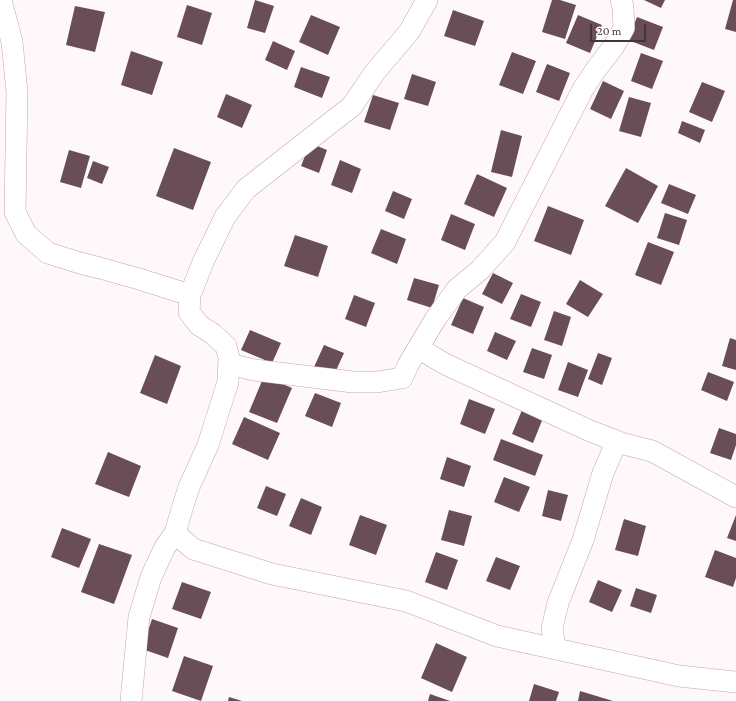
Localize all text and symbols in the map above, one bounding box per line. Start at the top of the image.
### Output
scale bar [592,16,648,42]
text: 20 m [597,24,621,38]

